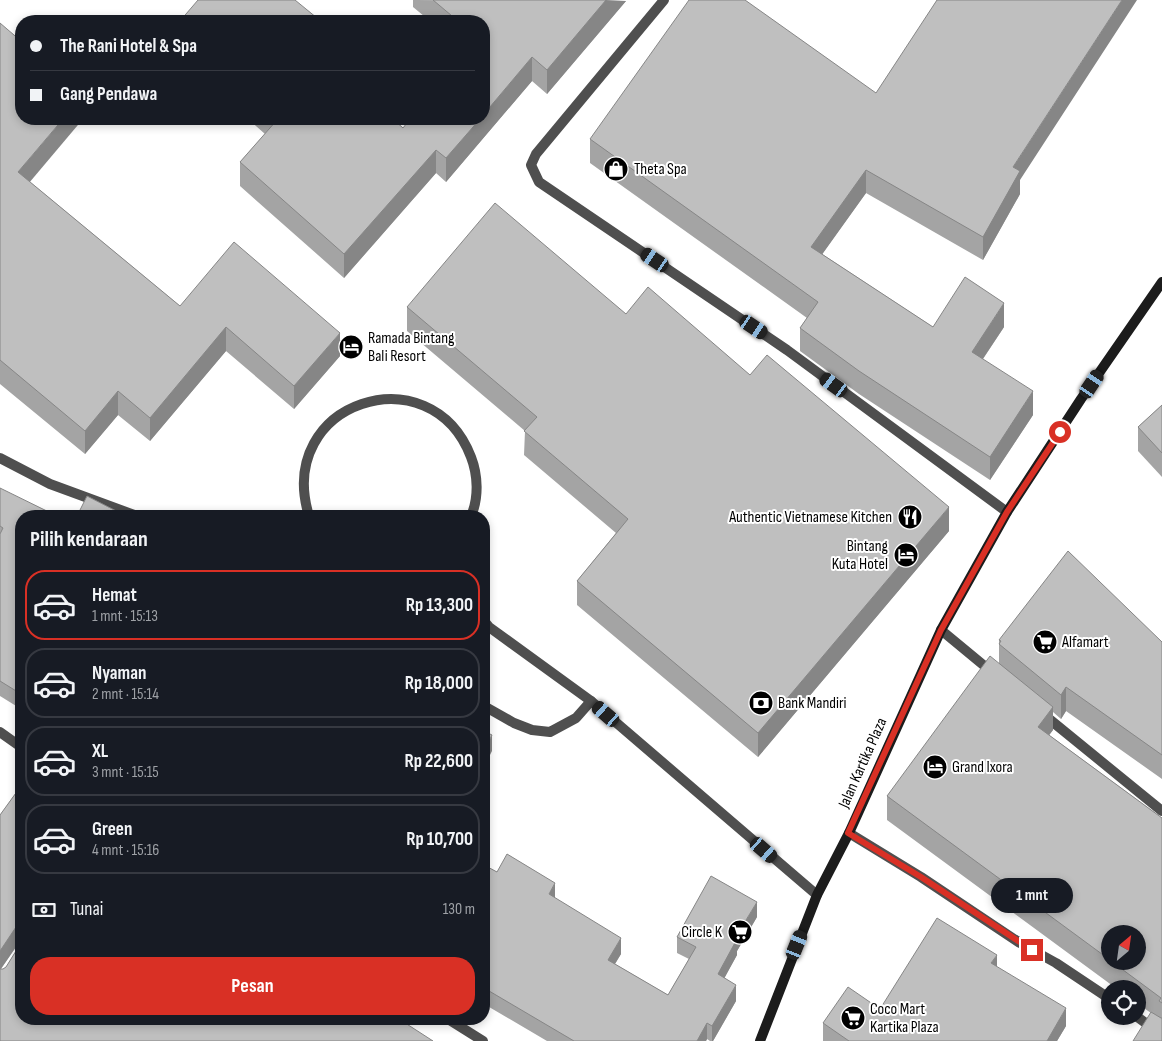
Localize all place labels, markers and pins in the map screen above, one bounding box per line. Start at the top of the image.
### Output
shop icon: Theta Spa [603,156,629,182]
place label: Theta Spa [634,160,687,179]
place label: Ramada Bintang Bali Resort [368,329,454,366]
hotel icon: Ramada Bintang Bali Resort [338,334,364,360]
restaurant icon: Authentic Vietnamese Kitchen [897,504,923,530]
place label: Authentic Vietnamese Kitchen [728,508,892,527]
place label: Bintang Kuta Hotel [832,537,888,574]
hotel icon: Bintang Kuta Hotel [893,542,919,568]
supermarket icon: Alfamart [1032,629,1058,655]
place label: Alfamart [1061,633,1109,652]
bank icon: Bank Mandiri [748,690,774,716]
place label: Bank Mandiri [778,694,847,713]
hotel icon: Grand Ixora [922,754,948,780]
place label: Grand Ixora [952,758,1013,777]
supermarket icon: Circle K [727,919,753,945]
place label: Circle K [681,923,723,942]
place label: Coco Mart Kartika Plaza [870,1000,939,1037]
supermarket icon: Coco Mart Kartika Plaza [840,1005,866,1031]

